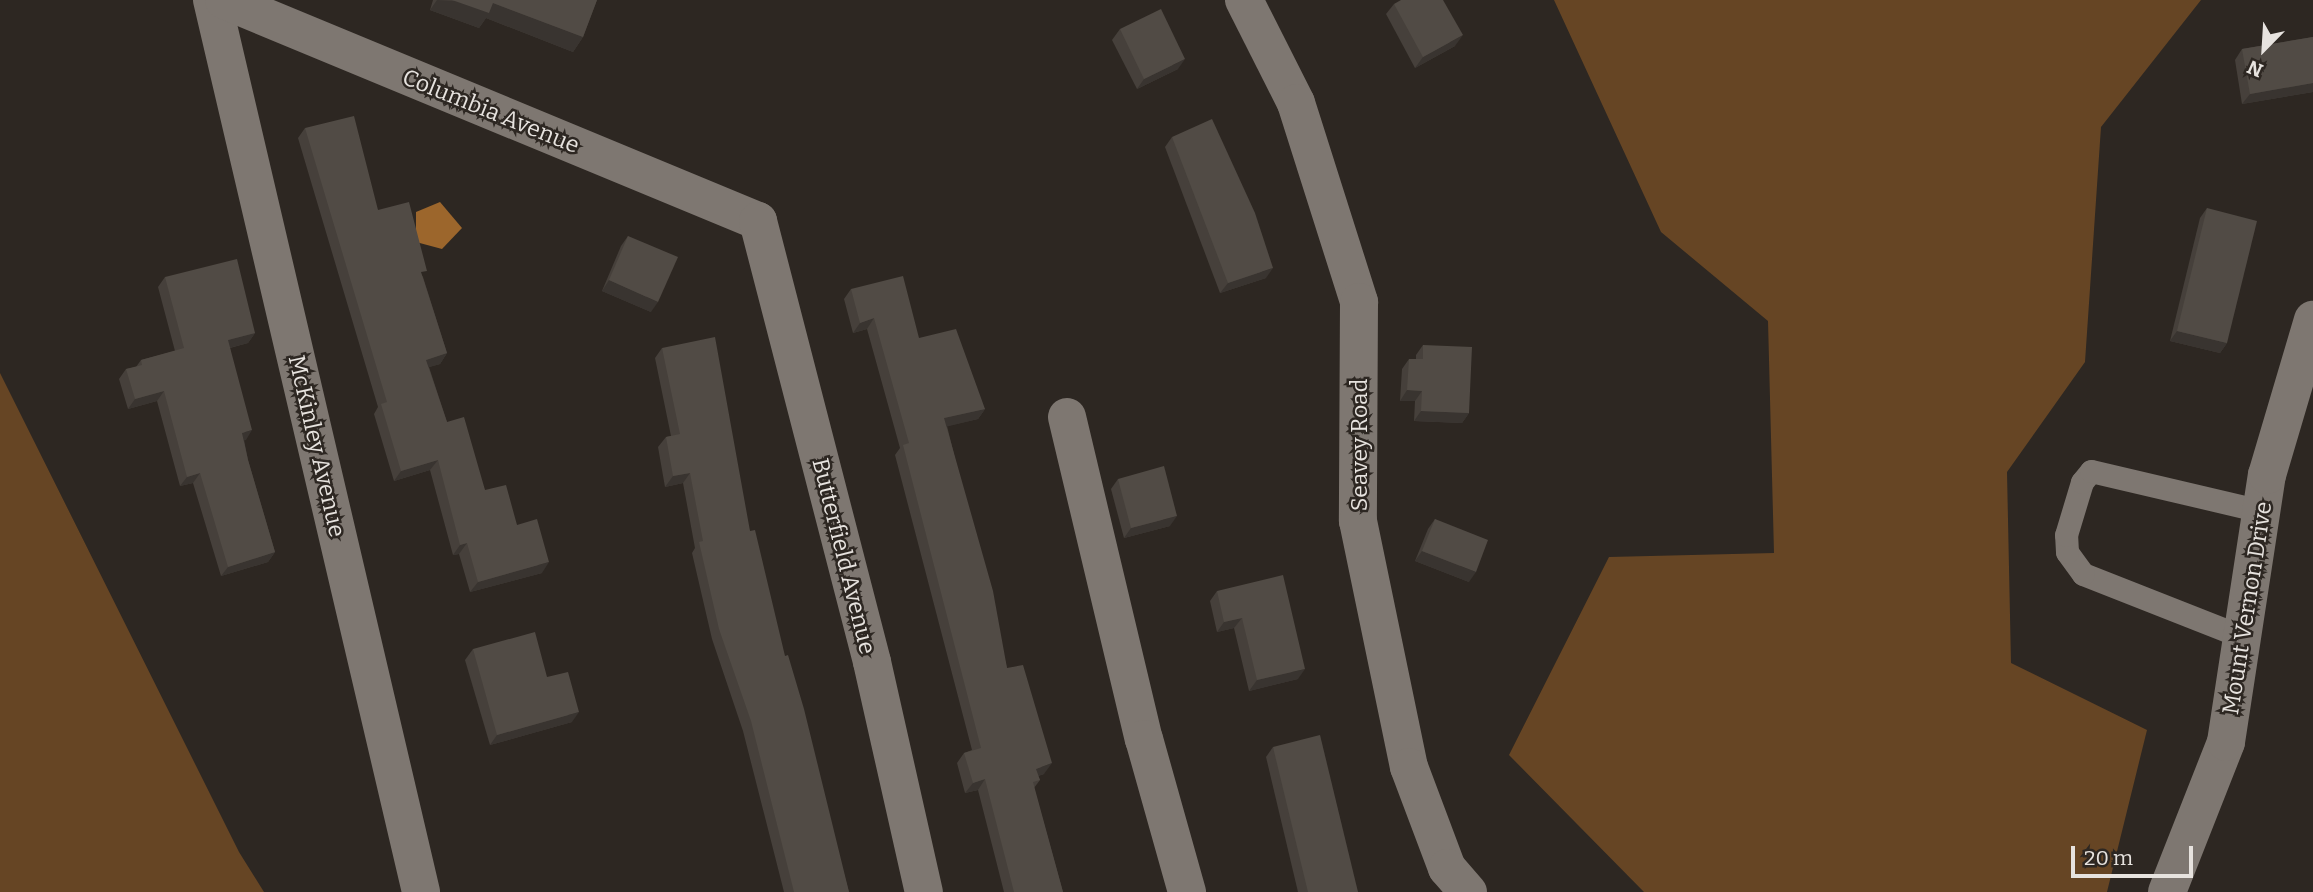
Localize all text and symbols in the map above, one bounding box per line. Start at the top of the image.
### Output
north arrow [2229,14,2299,84]
text: N [2244,55,2267,82]
street label: Columbia Avenue [399,63,583,159]
street label: McKinley Avenue [283,352,351,540]
street label: Seavey Road [1345,379,1373,511]
street label: Butterfield Avenue [806,455,882,657]
street label: Mount Vernon Drive [2217,499,2277,717]
scale bar [2075,832,2198,876]
text: 20 m [2084,845,2133,871]

